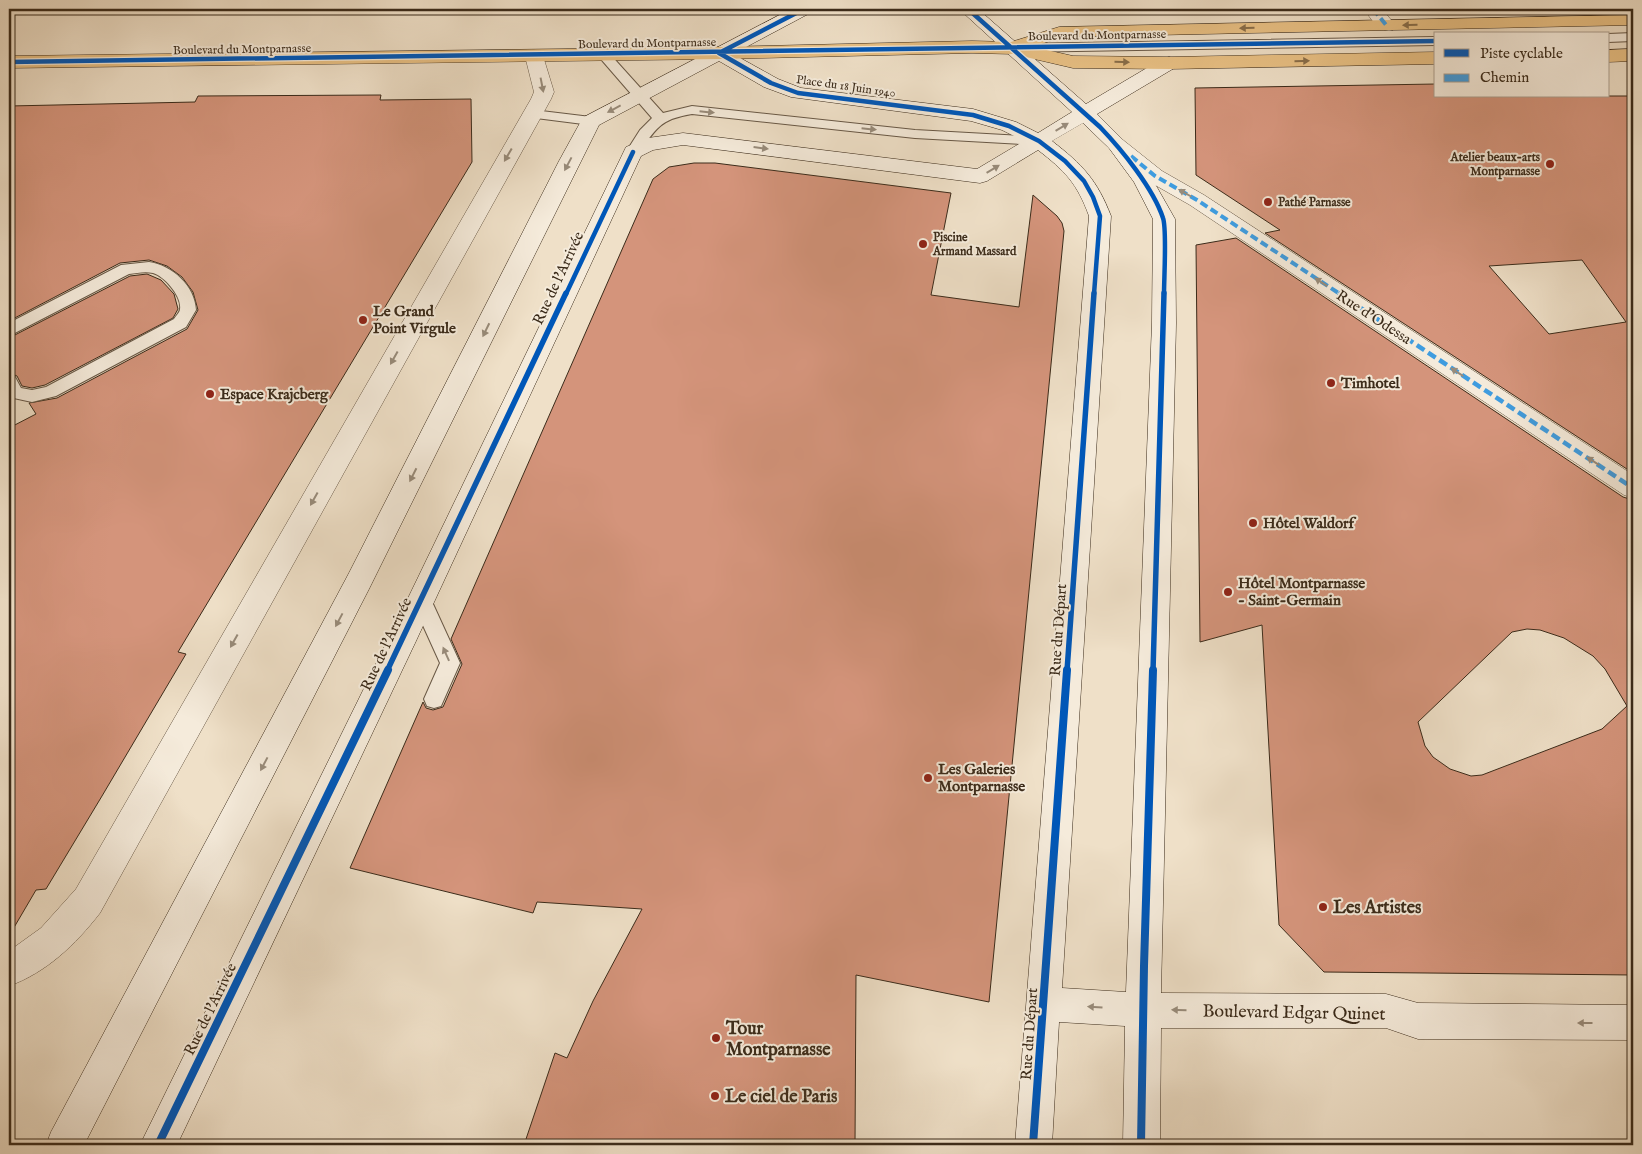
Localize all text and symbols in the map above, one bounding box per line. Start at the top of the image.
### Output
one-way arrow [1401,22,1417,30]
one-way arrow [1239,24,1255,32]
street label: Boulevard du Montparnasse [1028,27,1167,45]
legend [1434,32,1610,98]
street label: Boulevard du Montparnasse [578,35,717,53]
street label: Boulevard du Montparnasse [173,41,312,59]
text: Piste cyclable [1480,44,1563,63]
one-way arrow [1294,57,1310,65]
one-way arrow [1114,59,1130,67]
text: Chemin [1480,68,1529,87]
street label: Place du 18 Juin 1940 [795,72,897,102]
one-way arrow [538,78,546,94]
one-way arrow [607,105,621,113]
one-way arrow [700,108,716,116]
one-way arrow [1056,123,1069,132]
one-way arrow [861,125,877,133]
one-way arrow [753,145,769,153]
one-way arrow [504,149,513,162]
place label: Atelier beaux-arts Montparnasse [1450,150,1541,180]
one-way arrow [564,156,572,171]
marker: Atelier beaux-arts Montparnasse [1544,158,1556,170]
one-way arrow [986,164,999,173]
one-way arrow [1179,189,1192,198]
place label: Pathé Parnasse [1278,195,1351,210]
marker: Pathé Parnasse [1262,196,1274,208]
street label: Rue de l'Arrivée [529,229,588,328]
place label: Piscine Armand Massard [932,230,1017,259]
marker: Piscine Armand Massard [917,238,929,250]
one-way arrow [1315,277,1328,287]
street label: Rue d'Odessa [1333,286,1415,349]
place label: Le Grand Point Virgule [373,302,456,338]
marker: Le Grand Point Virgule [357,314,369,326]
one-way arrow [482,323,490,337]
one-way arrow [390,351,398,365]
one-way arrow [1450,367,1464,376]
place label: Timhotel [1340,374,1401,393]
marker: Timhotel [1325,377,1337,389]
place label: Espace Krajcberg [220,385,329,404]
marker: Espace Krajcberg [204,388,216,400]
one-way arrow [1586,456,1599,466]
one-way arrow [409,468,417,482]
one-way arrow [310,493,319,506]
place label: Hôtel Waldorf [1263,514,1357,533]
marker: Hôtel Waldorf [1247,517,1259,529]
place label: Hôtel Montparnasse - Saint-Germain [1238,574,1365,610]
street label: Rue du Départ [1046,583,1071,677]
marker: Hôtel Montparnasse - Saint-Germain [1222,586,1234,598]
street label: Rue de l'Arrivée [357,595,416,694]
one-way arrow [335,613,343,627]
one-way arrow [230,634,239,648]
one-way arrow [441,647,449,661]
one-way arrow [259,757,268,771]
place label: Les Galeries Montparnasse [938,760,1025,796]
marker: Les Galeries Montparnasse [922,772,934,784]
place label: Les Artistes [1333,897,1422,920]
marker: Les Artistes [1317,901,1329,913]
street label: Rue de l'Arrivée [180,960,241,1059]
street label: Rue du Départ [1017,987,1042,1081]
street label: Boulevard Edgar Quinet [1202,1000,1386,1027]
one-way arrow [1087,1002,1103,1010]
one-way arrow [1170,1006,1186,1014]
place label: Tour Montparnasse [725,1018,831,1062]
one-way arrow [1576,1019,1592,1027]
marker: Tour Montparnasse [710,1032,722,1044]
place label: Le ciel de Paris [725,1086,838,1109]
marker: Le ciel de Paris [709,1090,721,1102]

